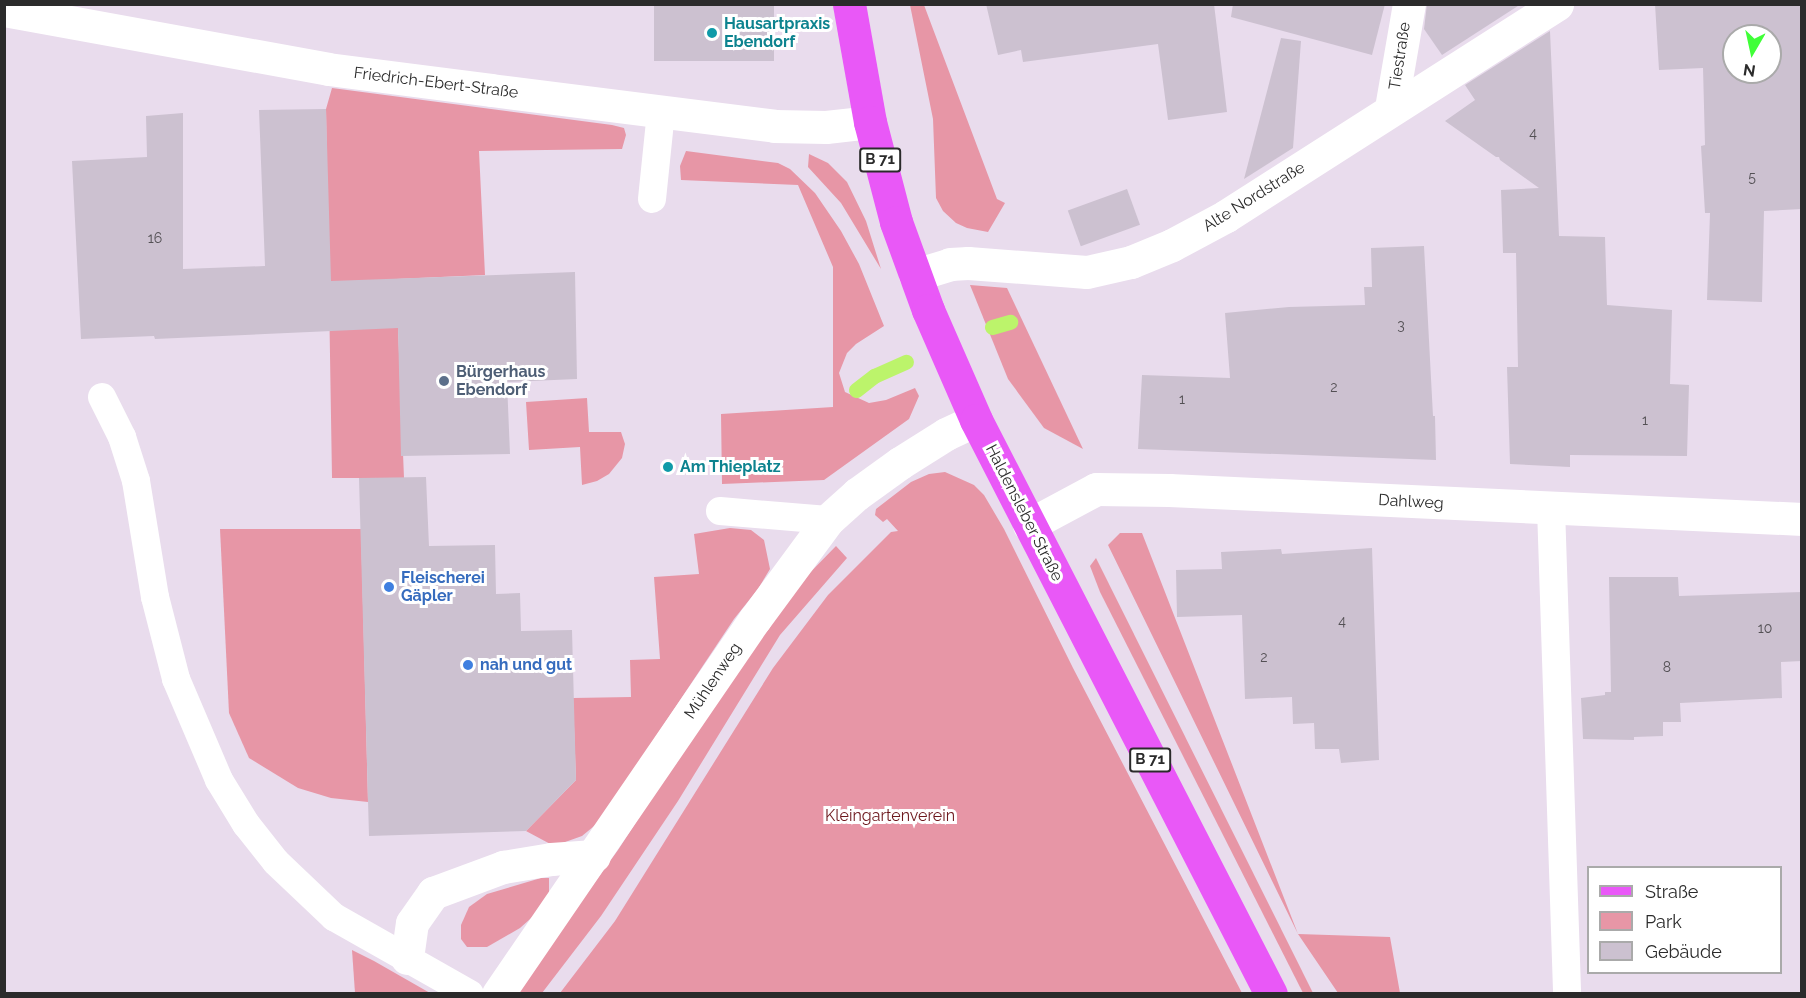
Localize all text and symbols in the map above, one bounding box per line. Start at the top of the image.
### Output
place label: Hausartpraxis Ebendorf [724,14,830,52]
street label: Tiestraße [1385,21,1415,91]
north arrow [1722,24,1782,84]
marker: Hausartpraxis Ebendorf [705,26,719,40]
text: N [1742,60,1757,81]
street label: Friedrich-Ebert-Straße [353,63,519,103]
house number: 4 [1529,125,1537,141]
road number: B 71 [859,148,901,172]
street label: Alte Nordstraße [1199,158,1309,236]
house number: 5 [1748,169,1756,185]
house number: 16 [148,230,162,246]
house number: 3 [1397,317,1405,333]
place label: Bürgerhaus Ebendorf [456,362,545,400]
marker: Bürgerhaus Ebendorf [437,374,451,388]
house number: 2 [1330,379,1338,395]
house number: 1 [1179,391,1185,407]
house number: 1 [1642,412,1648,428]
street label: Haldensleber Straße [981,441,1067,585]
place label: Am Thieplatz [680,457,781,477]
marker: Am Thieplatz [661,460,675,474]
street label: Dahlweg [1378,491,1444,513]
place label: Fleischerei Gäpler [401,568,485,606]
marker: Fleischerei Gäpler [382,580,396,594]
house number: 4 [1338,613,1346,629]
house number: 10 [1758,620,1772,636]
street label: Mühlenweg [681,639,745,723]
house number: 2 [1260,649,1268,665]
place label: nah und gut [480,655,572,675]
marker: nah und gut [461,658,475,672]
house number: 8 [1663,659,1671,675]
road number: B 71 [1129,748,1171,772]
park label: Kleingartenverein [825,806,955,826]
legend [1587,866,1782,974]
text: Straße [1645,881,1698,902]
text: Park [1645,911,1682,932]
text: Gebäude [1645,941,1722,962]

